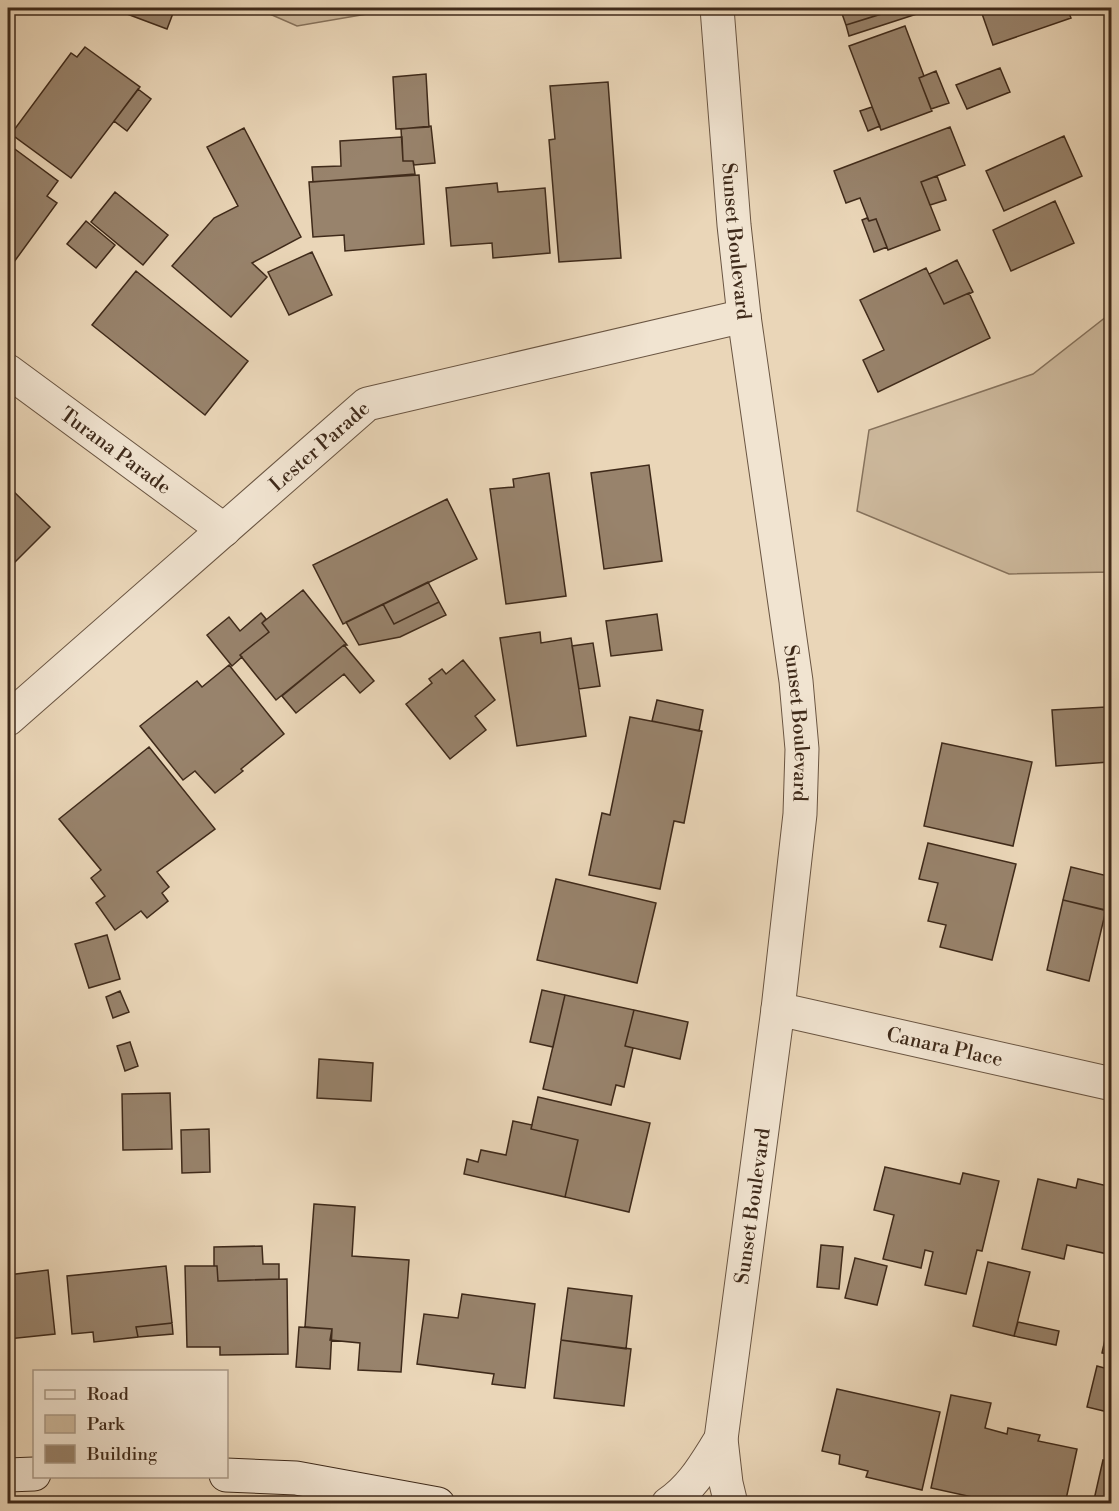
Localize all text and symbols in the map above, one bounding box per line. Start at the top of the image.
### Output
street label: Sunset Boulevard [715,162,755,322]
street label: Lester Parade [265,396,375,498]
street label: Turana Parade [55,403,175,501]
street label: Sunset Boulevard [777,643,813,803]
street label: Canara Place [884,1023,1005,1073]
street label: Sunset Boulevard [730,1126,777,1286]
legend [33,1370,228,1478]
text: Road [87,1383,130,1406]
text: Park [87,1413,126,1436]
text: Building [86,1443,158,1466]

